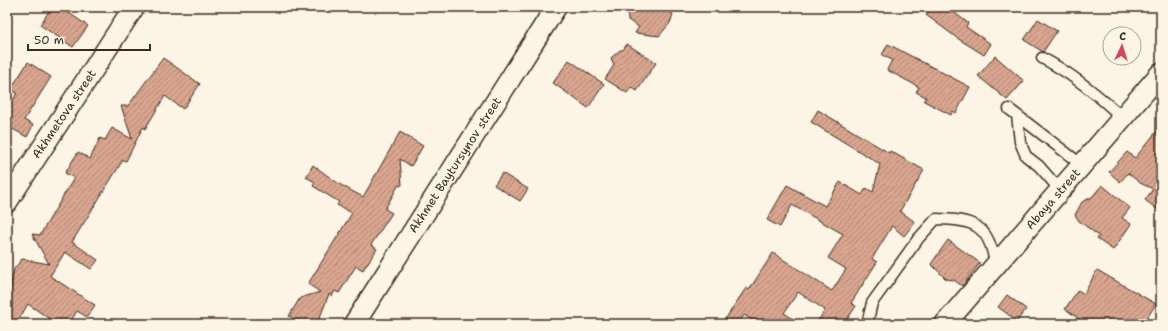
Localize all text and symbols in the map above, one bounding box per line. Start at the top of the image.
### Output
scale bar [28,26,150,52]
north arrow [1102,26,1142,66]
text: С [1119,29,1127,44]
text: 50 m [34,32,64,48]
street label: Akhmetova street [28,67,100,161]
street label: Akhmet Baytursynov street [405,94,505,236]
street label: Abaya street [1022,165,1084,233]

